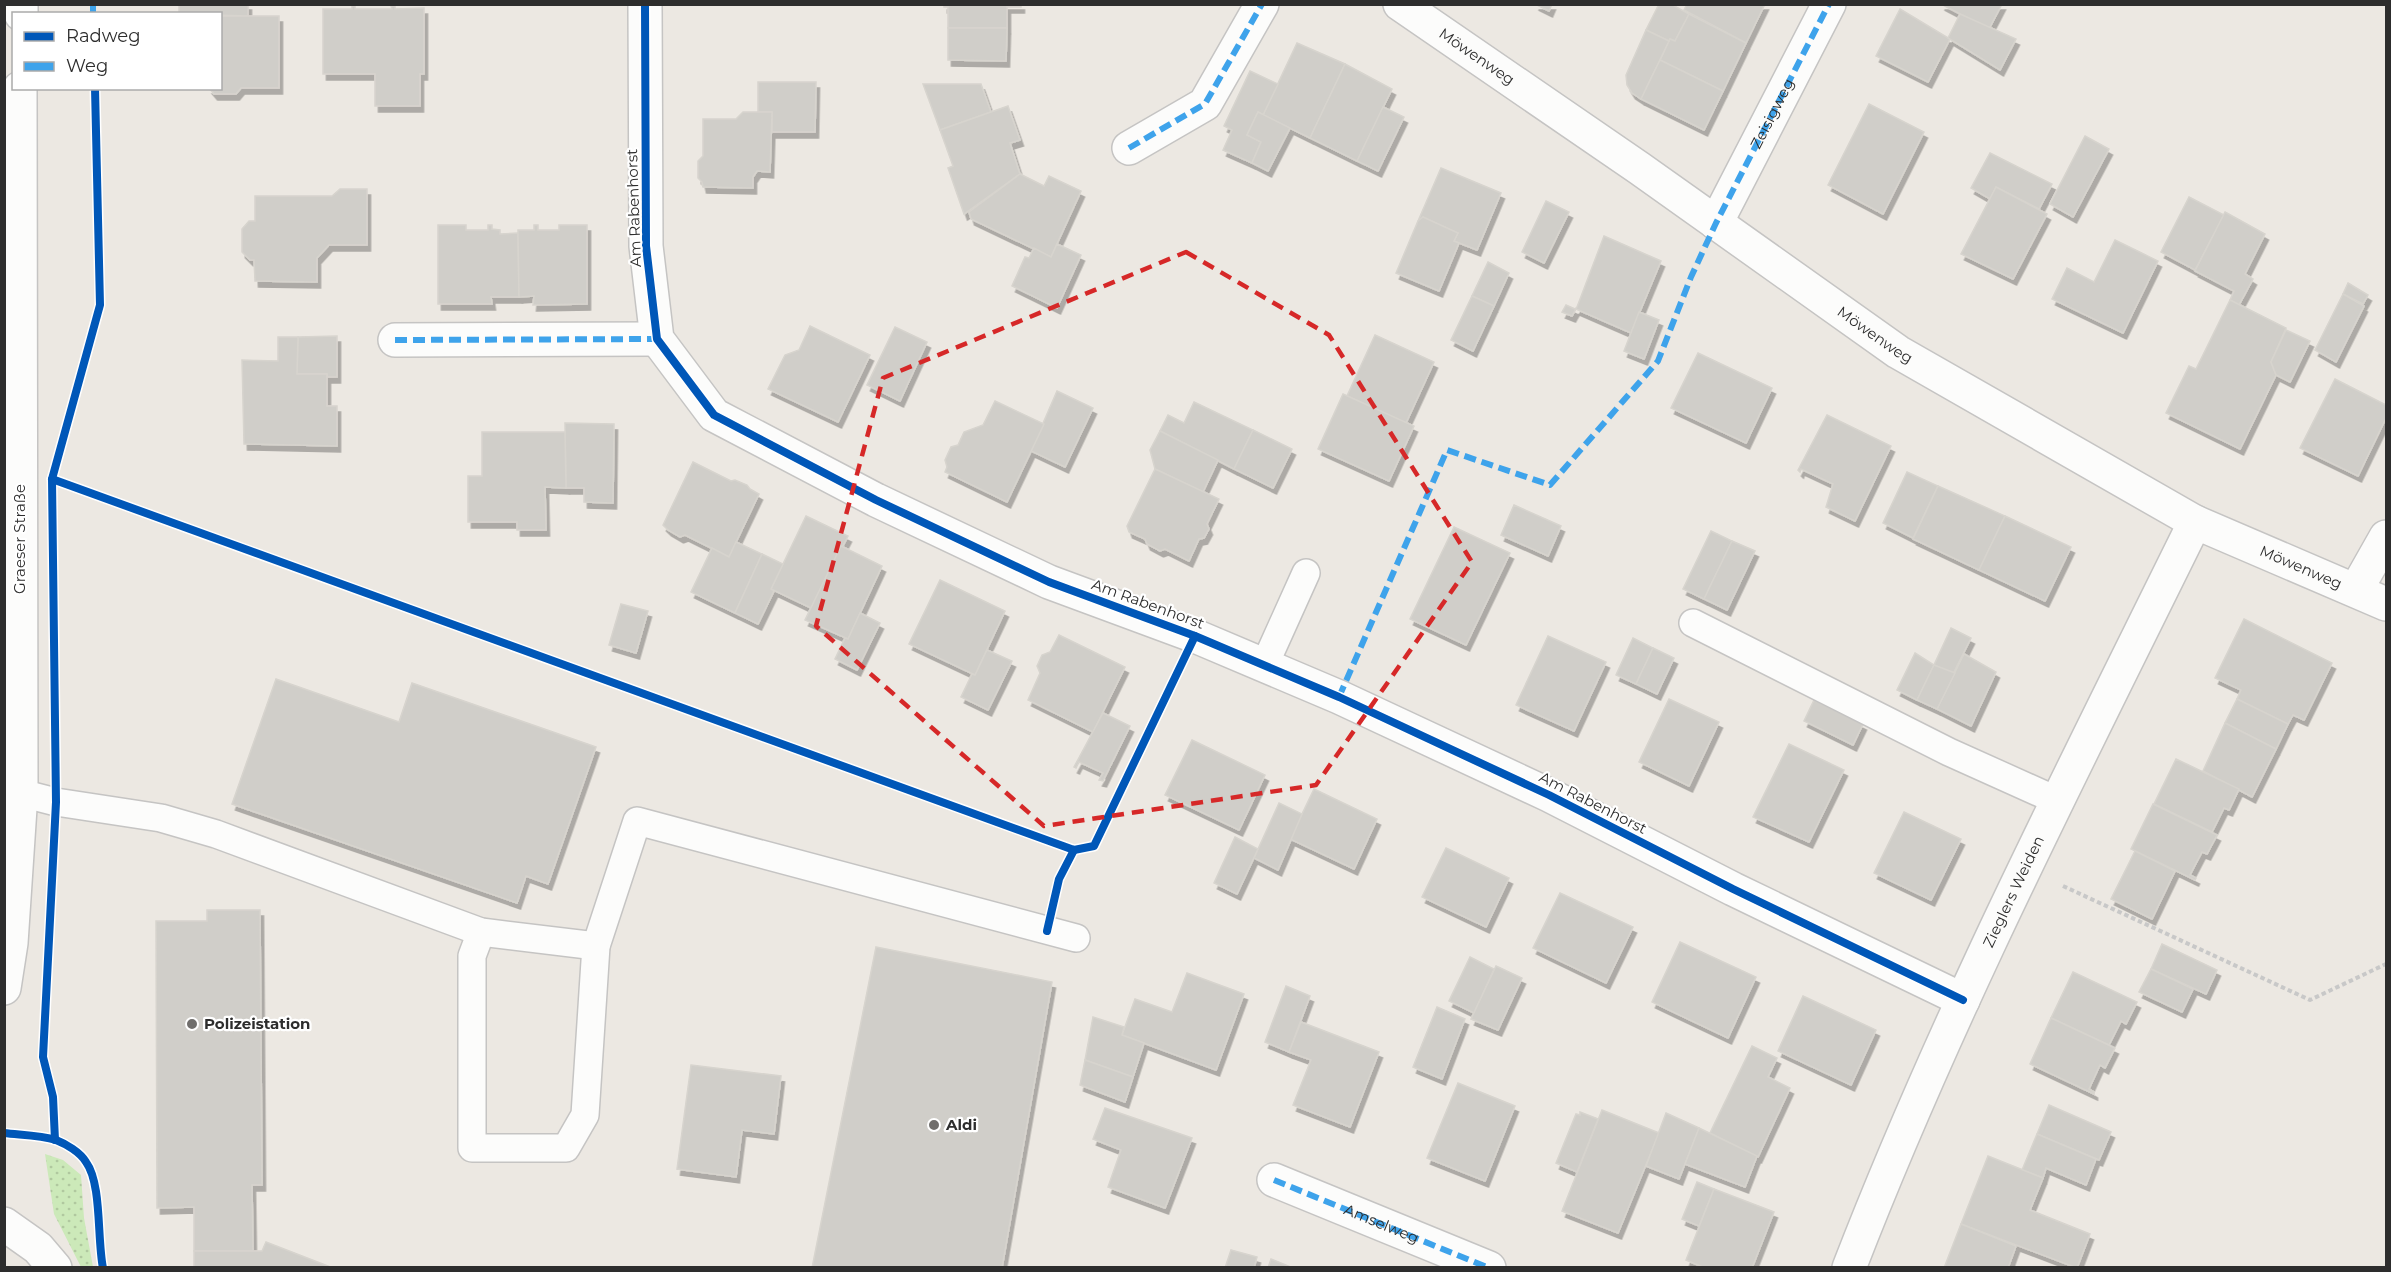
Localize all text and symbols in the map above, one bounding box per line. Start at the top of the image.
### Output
legend [12,12,222,90]
street label: Möwenweg [1435,24,1519,89]
text: Radweg [66,25,141,47]
text: Weg [66,55,108,77]
street label: Zeisigweg [1746,75,1798,152]
street label: Am Rabenhorst [622,148,645,268]
street label: Möwenweg [1834,302,1916,367]
street label: Graeser Straße [10,484,29,594]
street label: Möwenweg [2257,541,2345,593]
street label: Am Rabenhorst [1089,574,1207,633]
street label: Am Rabenhorst [1536,767,1650,838]
street label: Zieglers Weiden [1979,832,2048,950]
place label: Polizeistation [204,1014,310,1033]
marker: Polizeistation [185,1017,199,1031]
place label: Aldi [945,1115,977,1134]
marker: Aldi [927,1118,941,1132]
street label: Amselweg [1341,1200,1422,1247]

